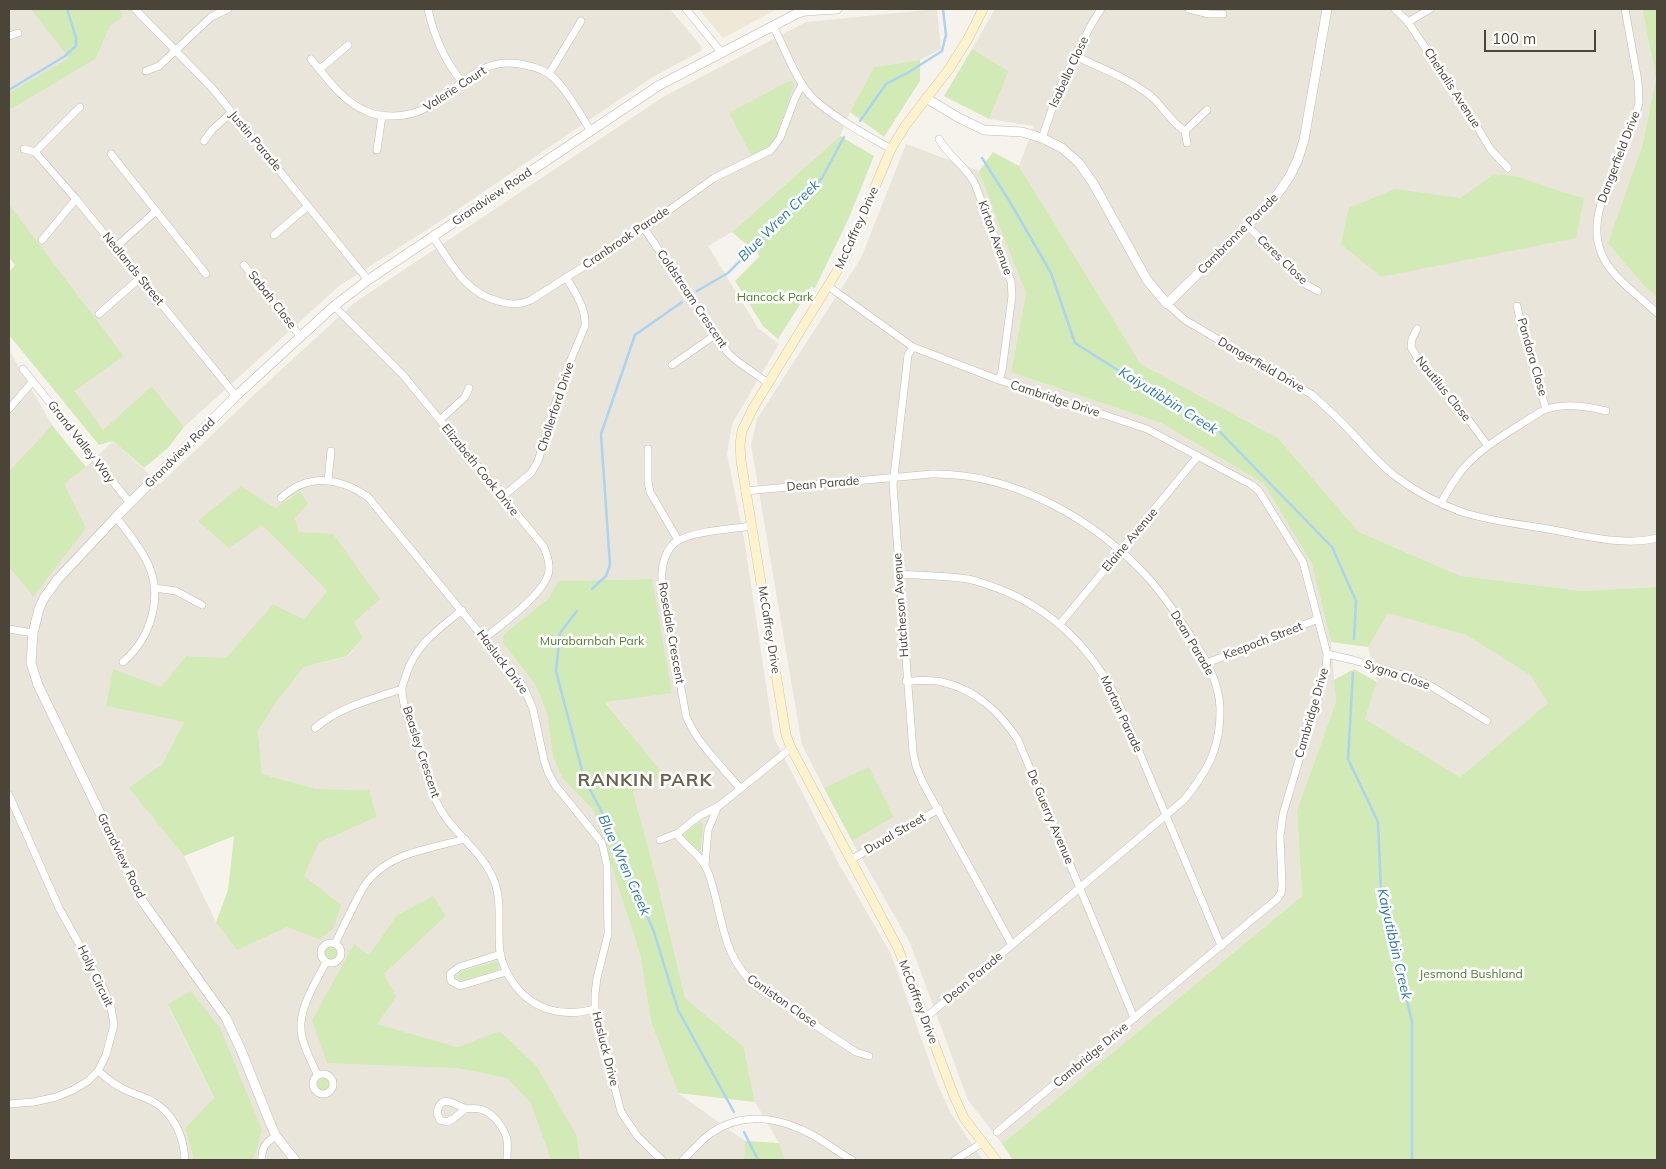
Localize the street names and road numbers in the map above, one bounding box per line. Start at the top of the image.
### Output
street label: Isabella Close [1046,34,1092,110]
street label: Chehalis Avenue [1421,45,1483,131]
street label: Valerie Court [421,63,489,115]
street label: Justin Parade [226,108,284,174]
street label: Dangerfield Drive [1595,109,1643,205]
street label: Grandview Road [449,165,535,229]
street label: McCaffrey Drive [832,185,882,271]
street label: Cambronne Parade [1195,191,1281,277]
street label: Kirton Avenue [975,199,1015,277]
street label: Cranbrook Parade [580,204,672,272]
street label: Nedlands Street [99,230,167,308]
street label: Ceres Close [1254,232,1310,288]
street label: Coldstream Crescent [654,247,730,351]
street label: Sabah Close [245,268,299,332]
street label: Pandora Close [1514,316,1550,398]
street label: Dangerfield Drive [1215,334,1307,396]
street label: Nautilus Close [1412,354,1474,424]
street label: Chollerford Drive [535,360,577,454]
street label: Cambridge Drive [1008,378,1102,420]
street label: Grand Valley Way [44,398,118,486]
street label: Grandview Road [142,415,218,491]
street label: Elizabeth Cook Drive [439,421,521,519]
street label: Dean Parade [786,474,860,494]
street label: Elaine Avenue [1099,505,1161,575]
street label: Hutcheson Avenue [890,552,912,658]
street label: Rosedale Crescent [655,581,687,685]
street label: McCaffrey Drive [755,585,783,675]
street label: Dean Parade [1167,608,1217,678]
street label: Keepoch Street [1221,619,1305,663]
street label: Hasluck Drive [473,627,531,697]
street label: Sygna Close [1362,657,1432,693]
street label: Cambridge Drive [1292,666,1332,760]
street label: Morton Parade [1097,673,1145,755]
street label: Beasley Crescent [399,705,443,799]
street label: De Guerry Avenue [1024,768,1076,866]
street label: Grandview Road [94,811,148,901]
street label: Duval Street [862,811,928,857]
street label: Holly Circuit [74,943,116,1009]
street label: Dean Parade [940,949,1006,1007]
street label: McCaffrey Drive [895,958,941,1046]
street label: Coniston Close [744,972,820,1030]
street label: Hasluck Drive [589,1010,621,1088]
street label: Cambridge Drive [1051,1020,1131,1090]

